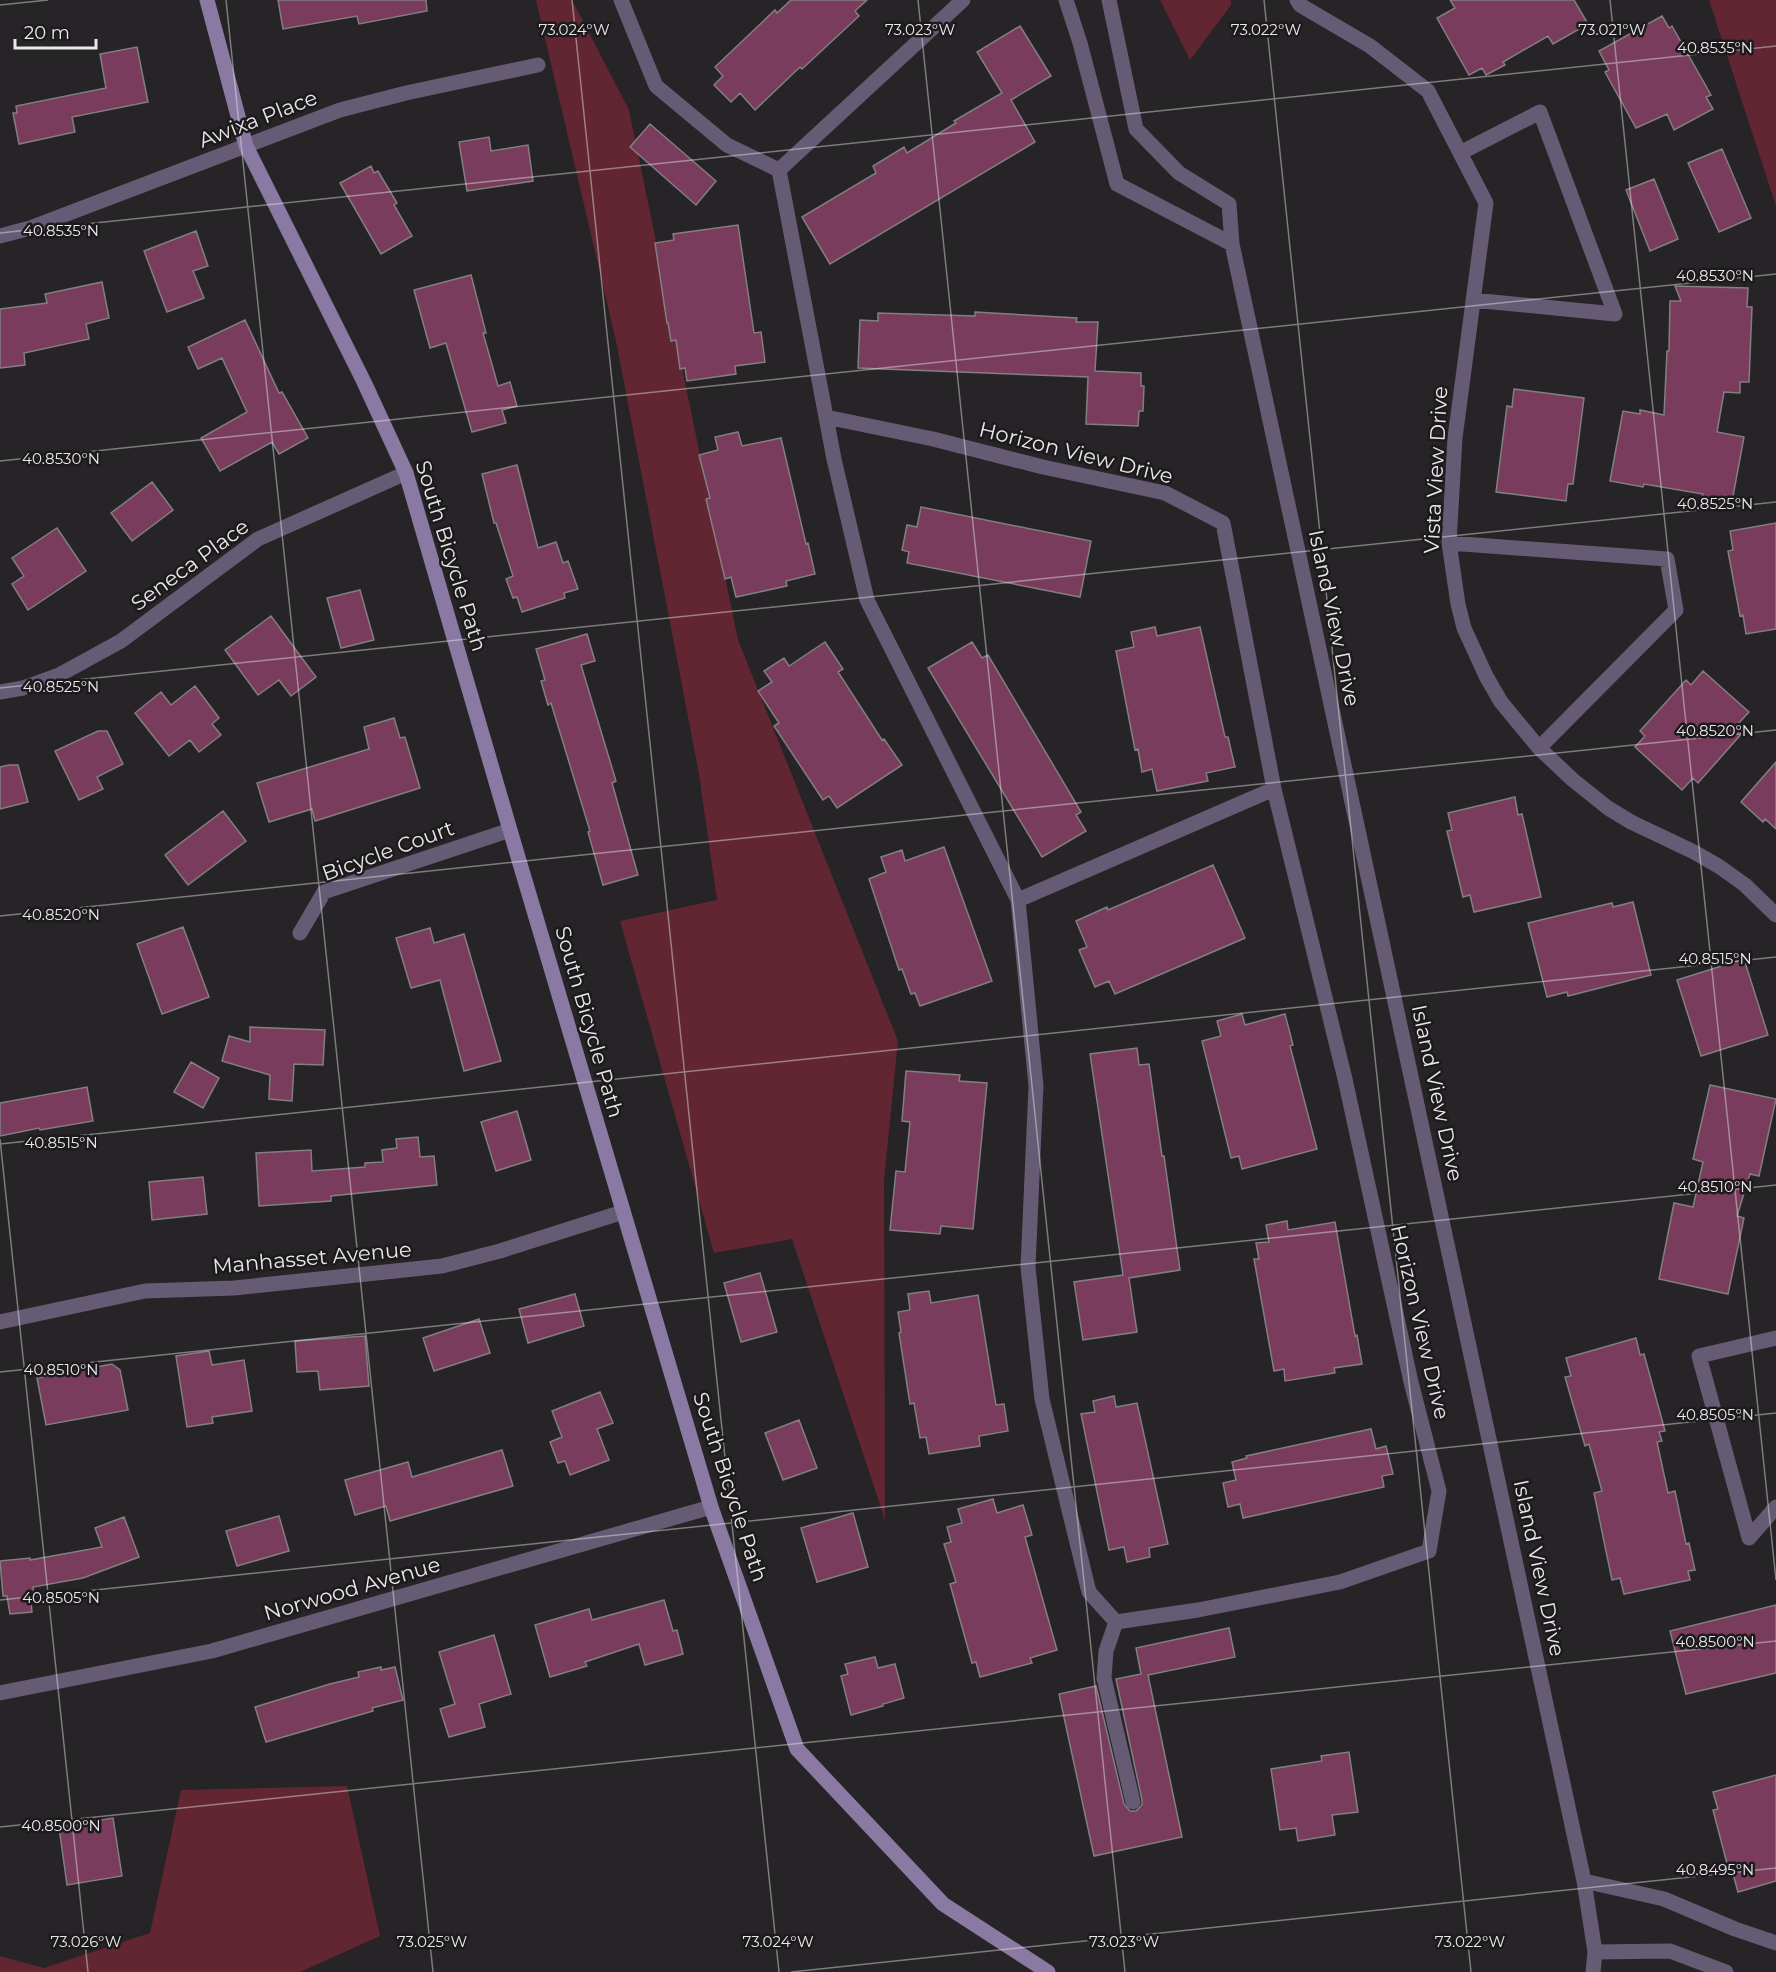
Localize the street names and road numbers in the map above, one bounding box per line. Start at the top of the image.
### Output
street label: Awixa Place [195,84,321,153]
street label: Vista View Drive [1419,386,1452,554]
street label: Horizon View Drive [977,416,1176,489]
street label: South Bicycle Path [411,457,492,654]
street label: Seneca Place [126,513,254,616]
street label: Island View Drive [1304,527,1365,709]
street label: Bicycle Court [318,815,457,886]
street label: South Bicycle Path [550,923,629,1121]
street label: Island View Drive [1407,1002,1468,1184]
street label: Horizon View Drive [1386,1222,1455,1422]
street label: Manhasset Avenue [211,1236,413,1279]
street label: South Bicycle Path [688,1389,773,1585]
street label: Island View Drive [1509,1477,1570,1659]
street label: Norwood Avenue [261,1551,443,1626]

